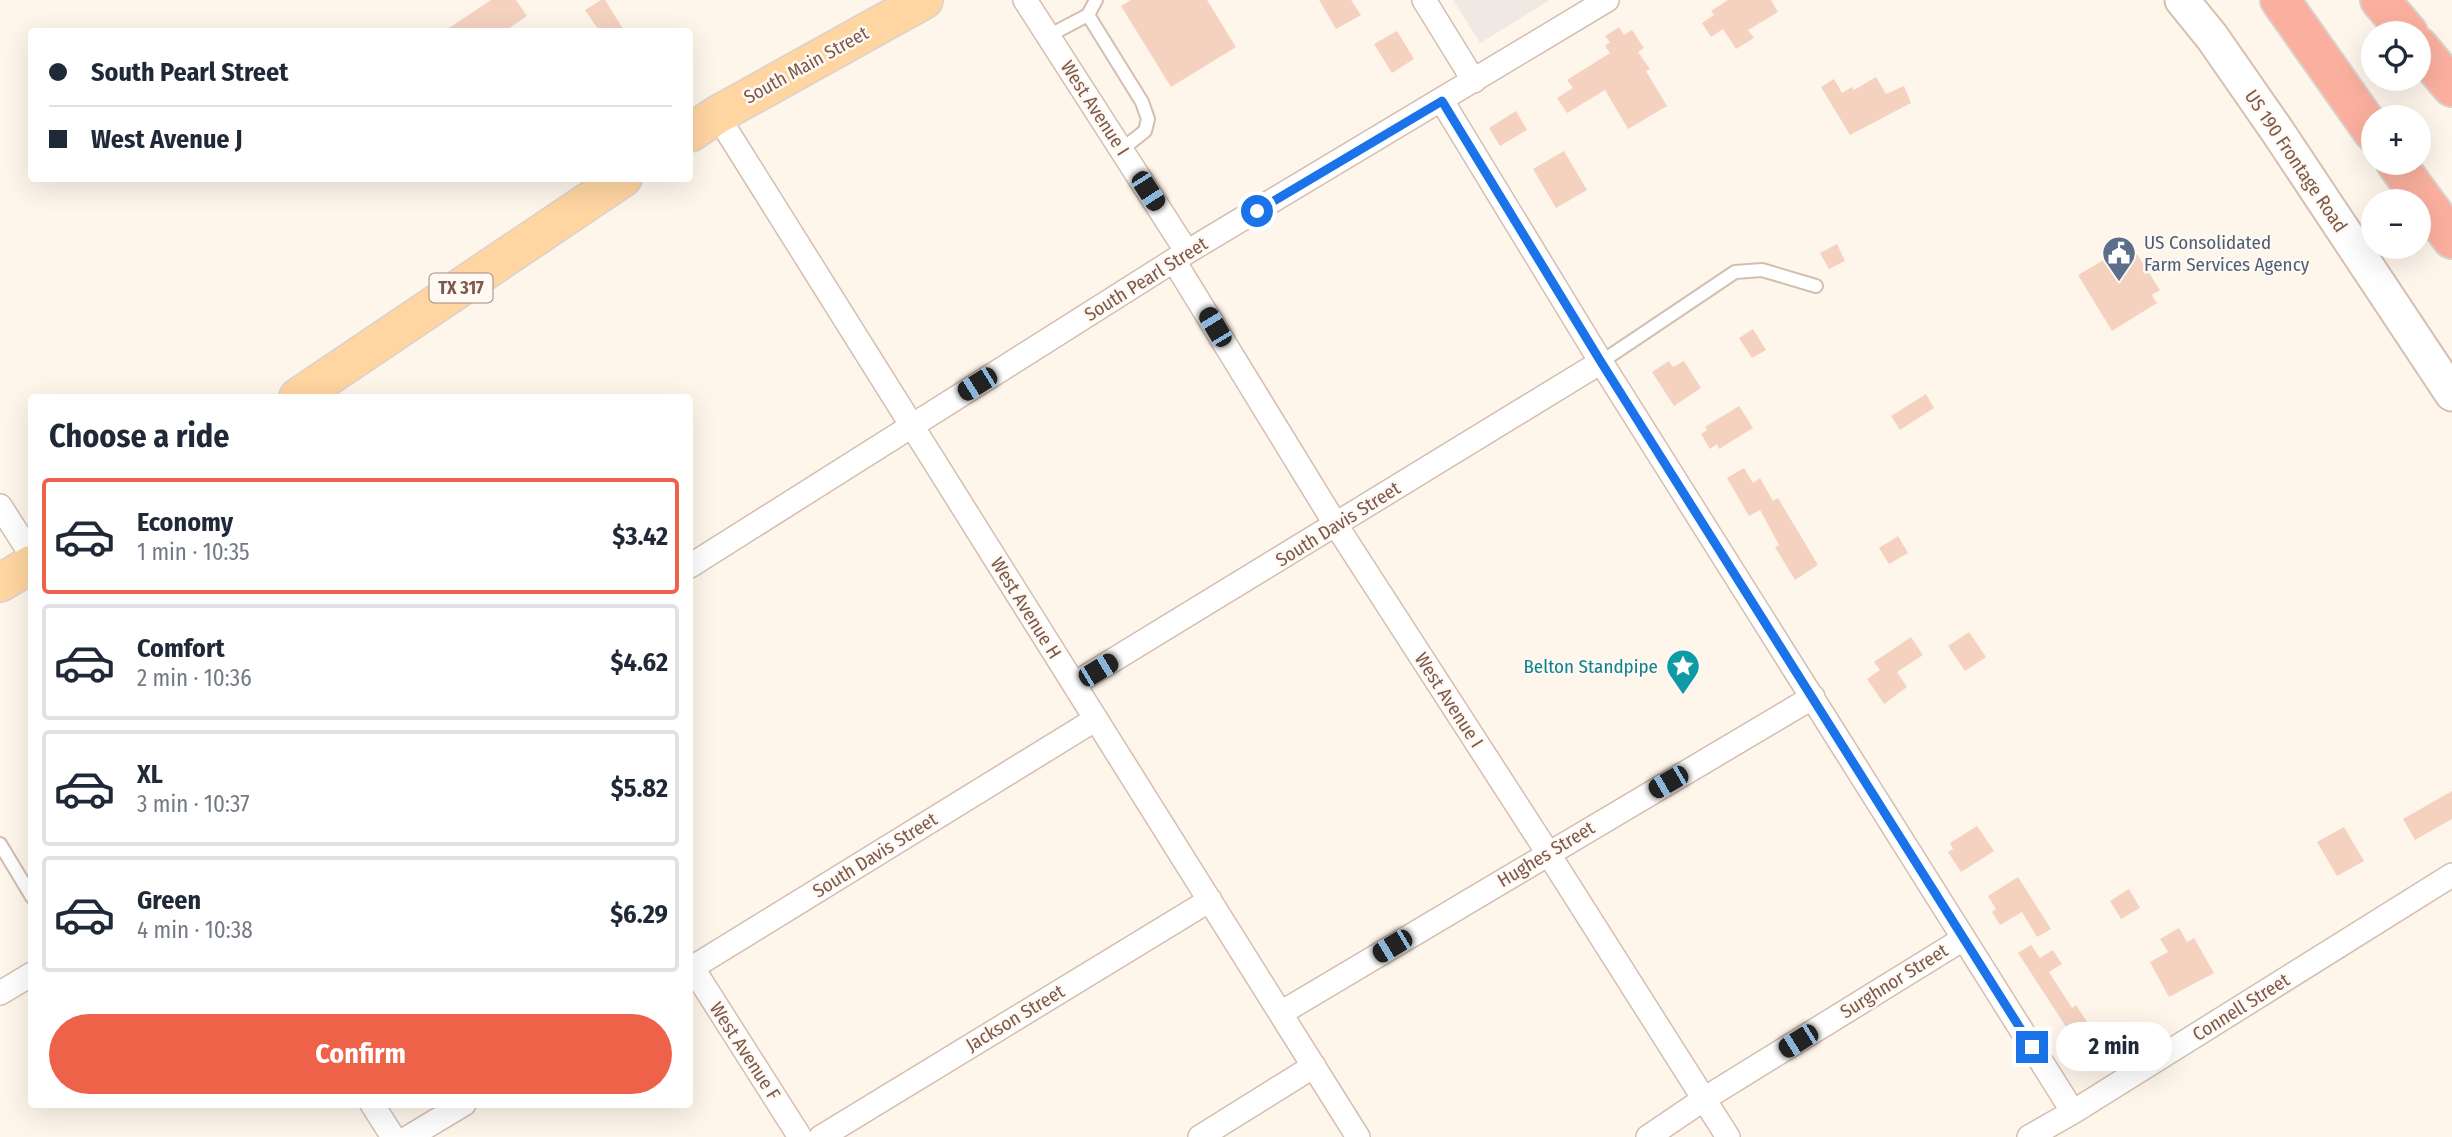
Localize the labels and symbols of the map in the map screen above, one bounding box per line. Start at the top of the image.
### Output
street label: South Main Street [740,21,873,109]
street label: West Avenue I [1056,56,1134,160]
street label: US 190 Frontage Road [2240,85,2352,237]
car [1128,168,1169,214]
route start [1241,195,1273,227]
place label: US Consolidated Farm Services Agency [2144,231,2310,276]
street label: South Pearl Street [1080,232,1212,326]
public building icon: US Consolidated Farm Services Agency [2100,234,2138,283]
road number: TX 317 [430,274,492,302]
car [1196,304,1235,350]
car [954,364,1001,404]
street label: South Davis Street [1271,476,1405,572]
street label: West Avenue H [986,553,1066,663]
place icon: Belton Standpipe [1664,647,1702,696]
street label: West Avenue I [1410,648,1488,752]
car [1075,650,1122,690]
place label: Belton Standpipe [1523,655,1658,678]
car [1645,762,1692,802]
street label: South Davis Street [808,807,942,903]
street label: Hughes Street [1493,816,1599,892]
car [1369,926,1416,966]
street label: Surghnor Street [1836,938,1953,1023]
street label: Connell Street [2188,968,2294,1046]
street label: Jackson Street [962,979,1069,1056]
street label: West Avenue F [705,998,785,1104]
car [1775,1021,1822,1061]
callout: 2 min [2056,1023,2172,1072]
route end [2016,1031,2048,1063]

